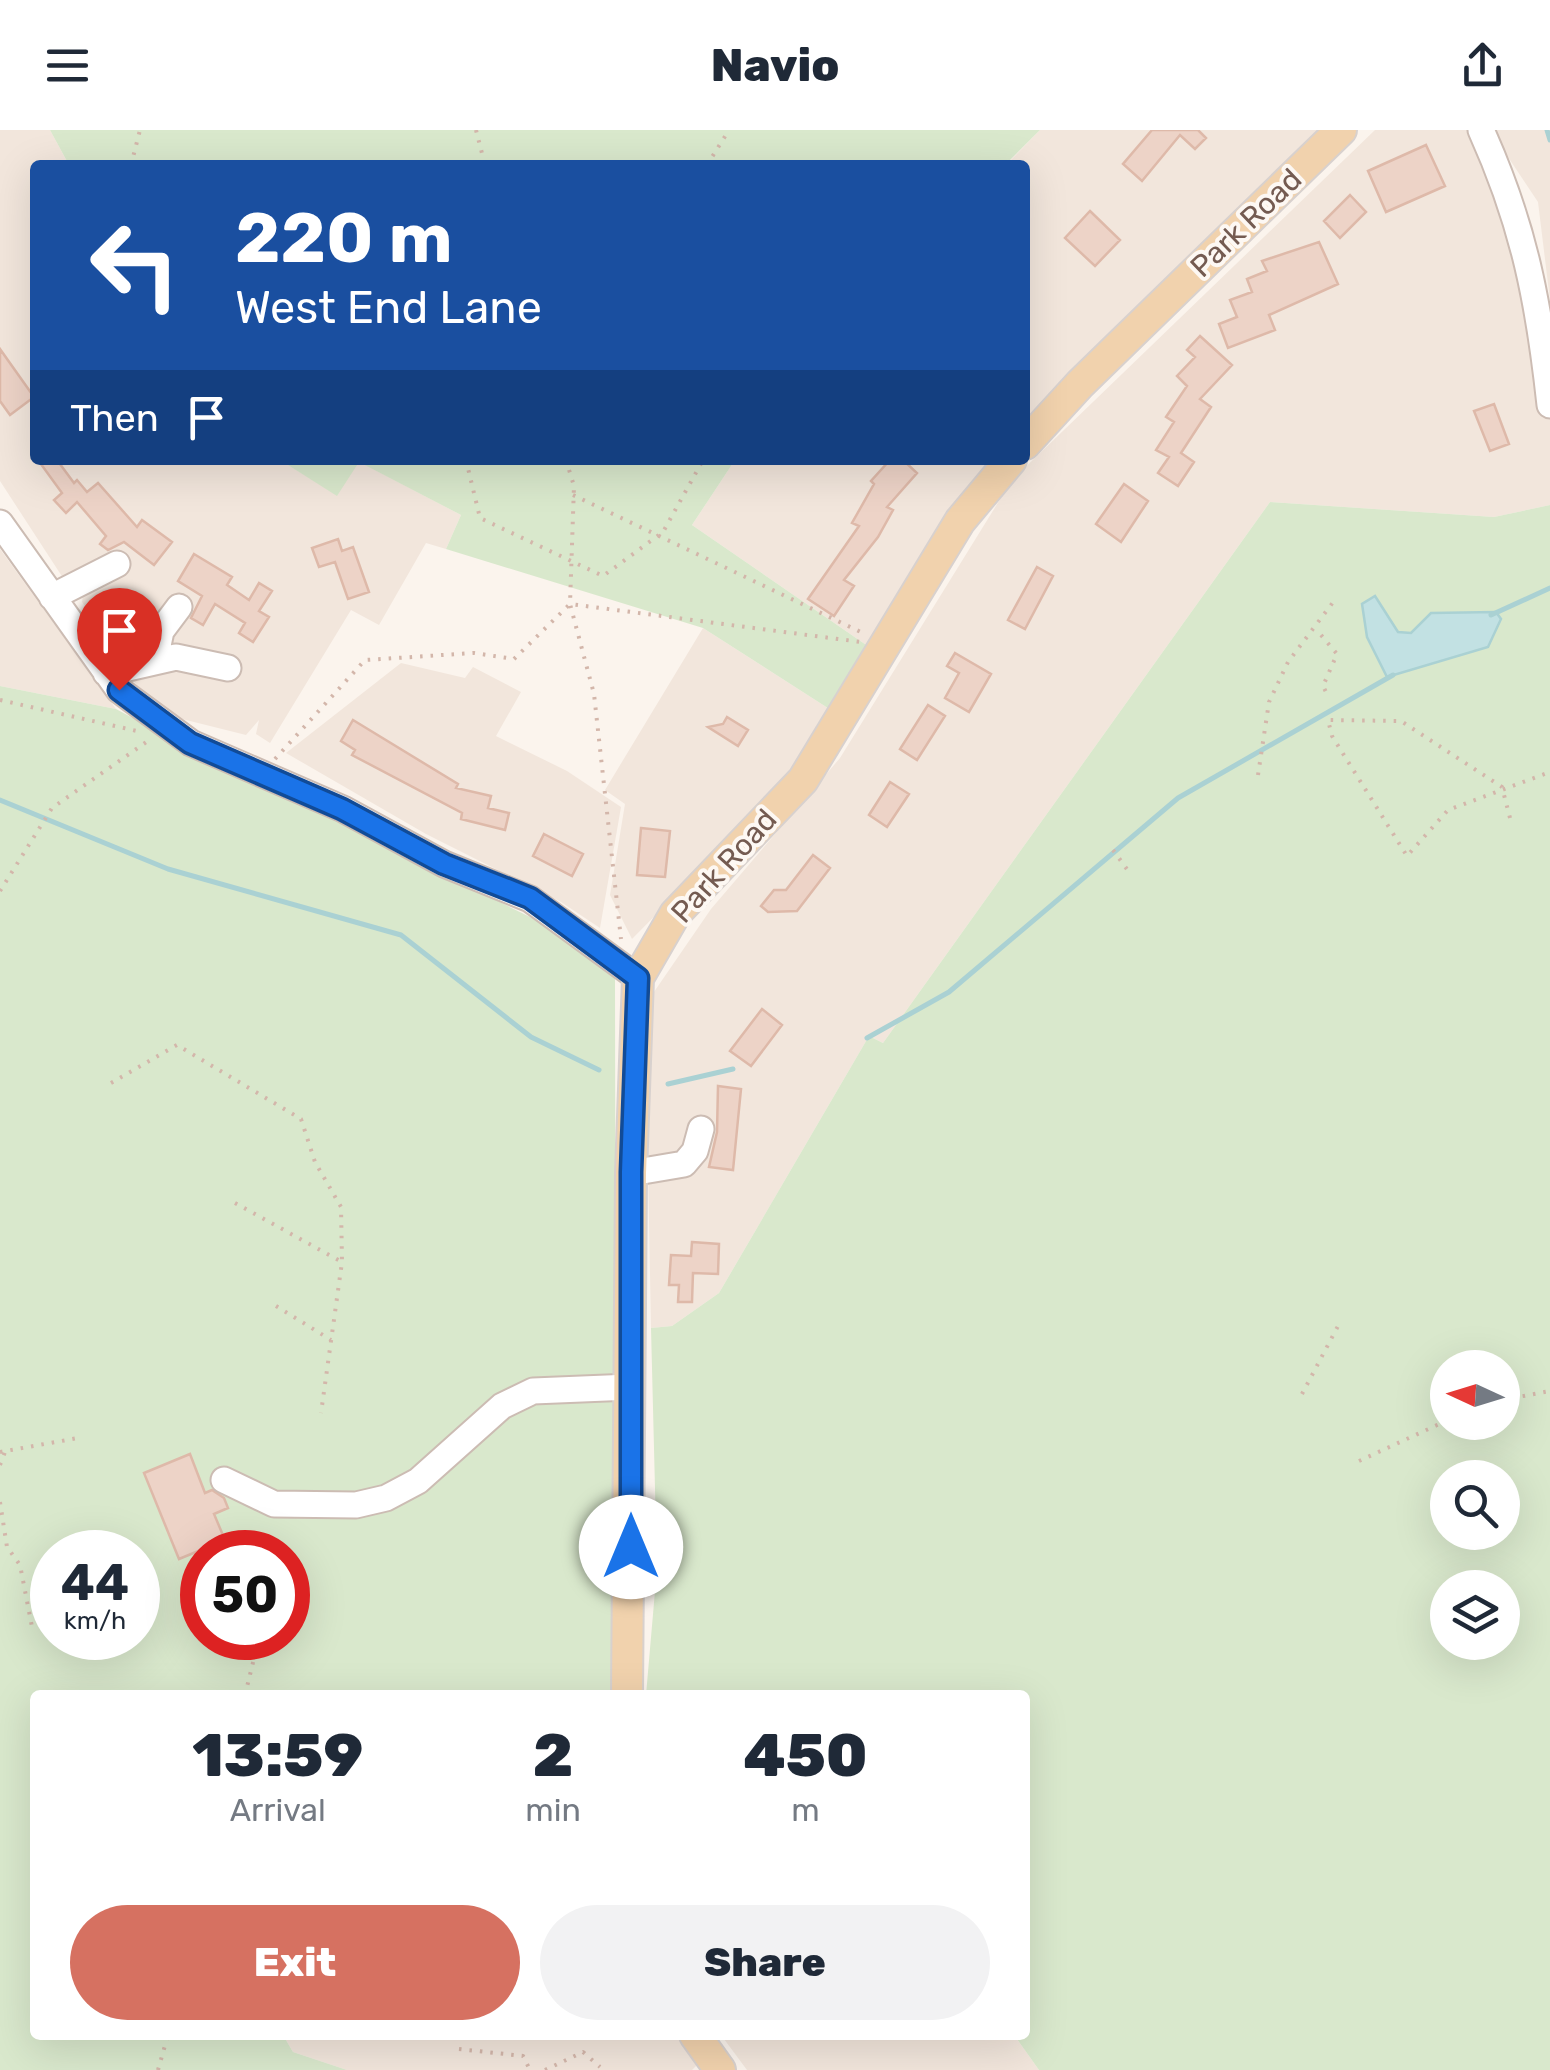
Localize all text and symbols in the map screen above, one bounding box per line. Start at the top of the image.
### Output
icon: menu [40,38,95,93]
icon: share [1455,38,1510,93]
text: Navio [711,39,839,92]
street label: Park Road [1183,161,1309,285]
text: 220 m [235,197,453,280]
icon: left [70,200,200,330]
text: West End Lane [235,281,542,334]
icon: arrive [179,390,234,445]
text: Then [70,395,159,441]
pin [77,588,162,691]
icon: arrive [92,603,147,658]
street label: Park Road [664,802,784,930]
north arrow [1430,1350,1520,1440]
map controls [1430,1350,1520,1660]
button: search [1430,1460,1520,1550]
position arrow [579,1495,683,1599]
speed limit sign: 50 [180,1530,310,1660]
text: 44 [61,1553,129,1613]
button: layers [1430,1570,1520,1660]
text: km/h [64,1606,126,1635]
text: 13:59 [192,1720,363,1791]
text: 2 [533,1720,573,1791]
text: 450 [743,1720,868,1791]
text: Arrival [230,1791,326,1829]
text: min [525,1791,581,1829]
text: m [791,1791,820,1829]
button: Exit [70,1905,520,2020]
button: Share [540,1905,990,2020]

